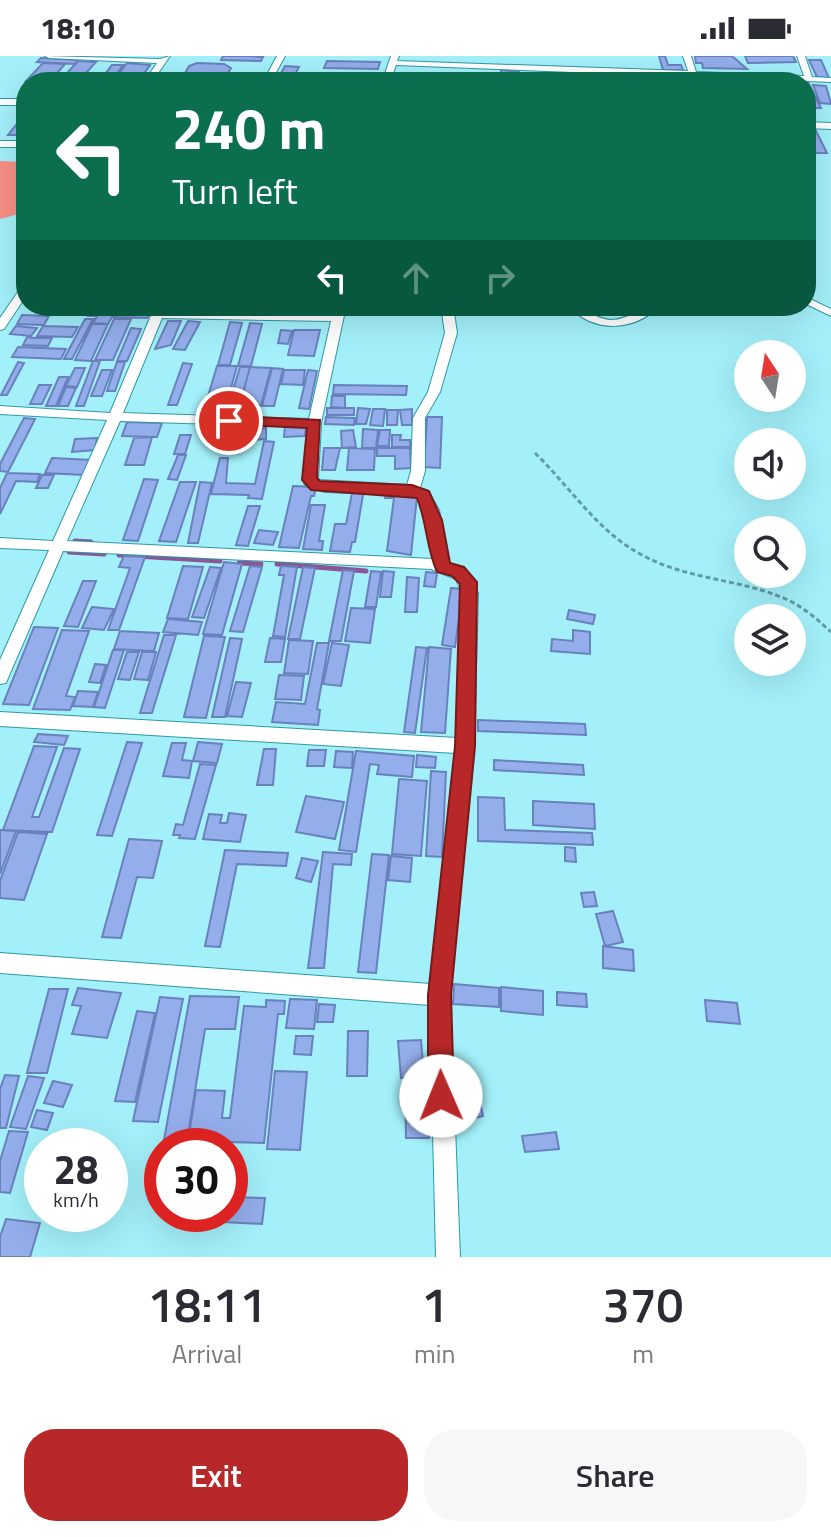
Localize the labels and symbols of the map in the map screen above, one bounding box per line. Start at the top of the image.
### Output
north arrow [734,340,806,412]
pin [195,387,263,455]
position arrow [399,1054,483,1138]
speed limit sign: 30 [144,1128,248,1232]

